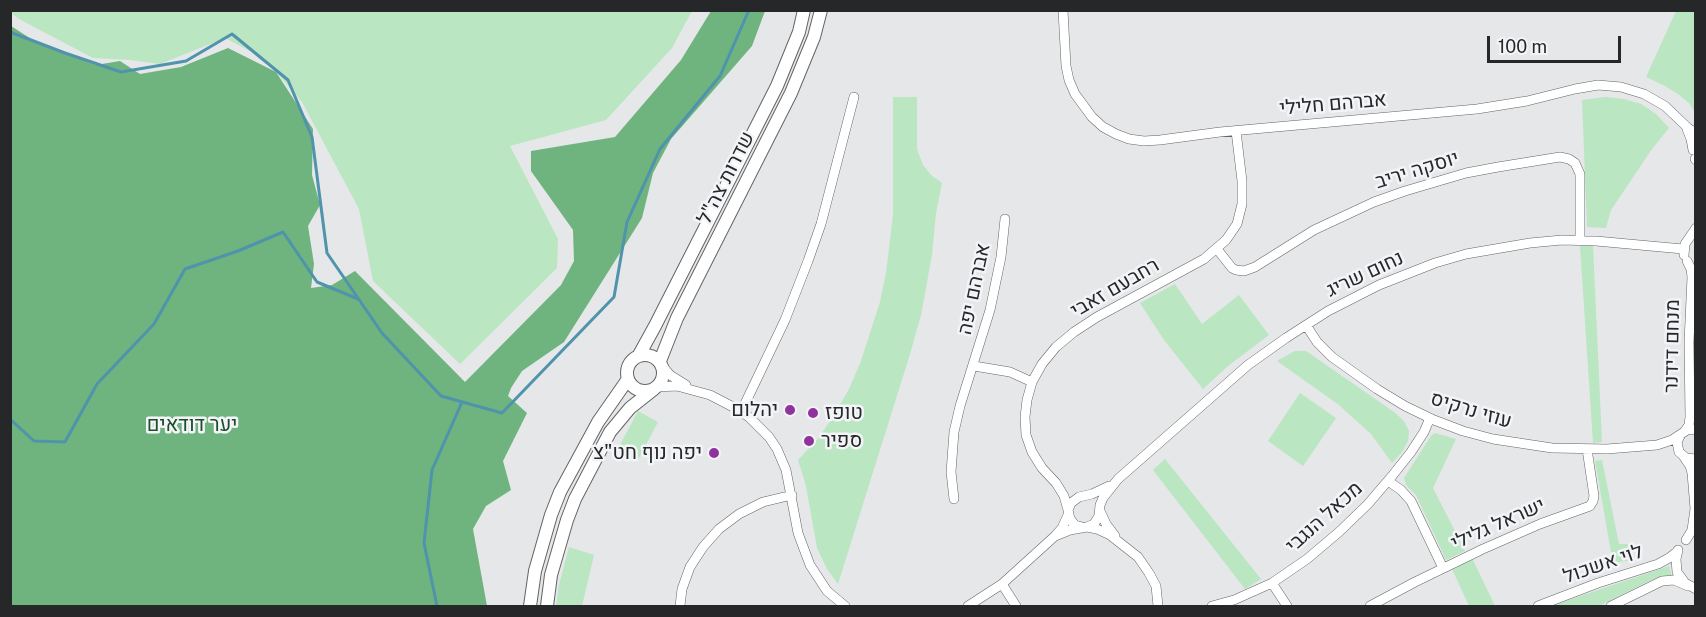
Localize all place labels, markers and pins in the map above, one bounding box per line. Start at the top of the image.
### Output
place label: יהלום [731,398,778,422]
place label: טופז [825,401,863,425]
marker: יהלום [783,403,797,417]
marker: טופז [806,406,820,420]
place label: ספיר [821,429,862,453]
marker: ספיר [802,434,816,448]
place label: יפה נוף חט"צ [593,441,702,465]
marker: יפה נוף חט"צ [707,446,721,460]

